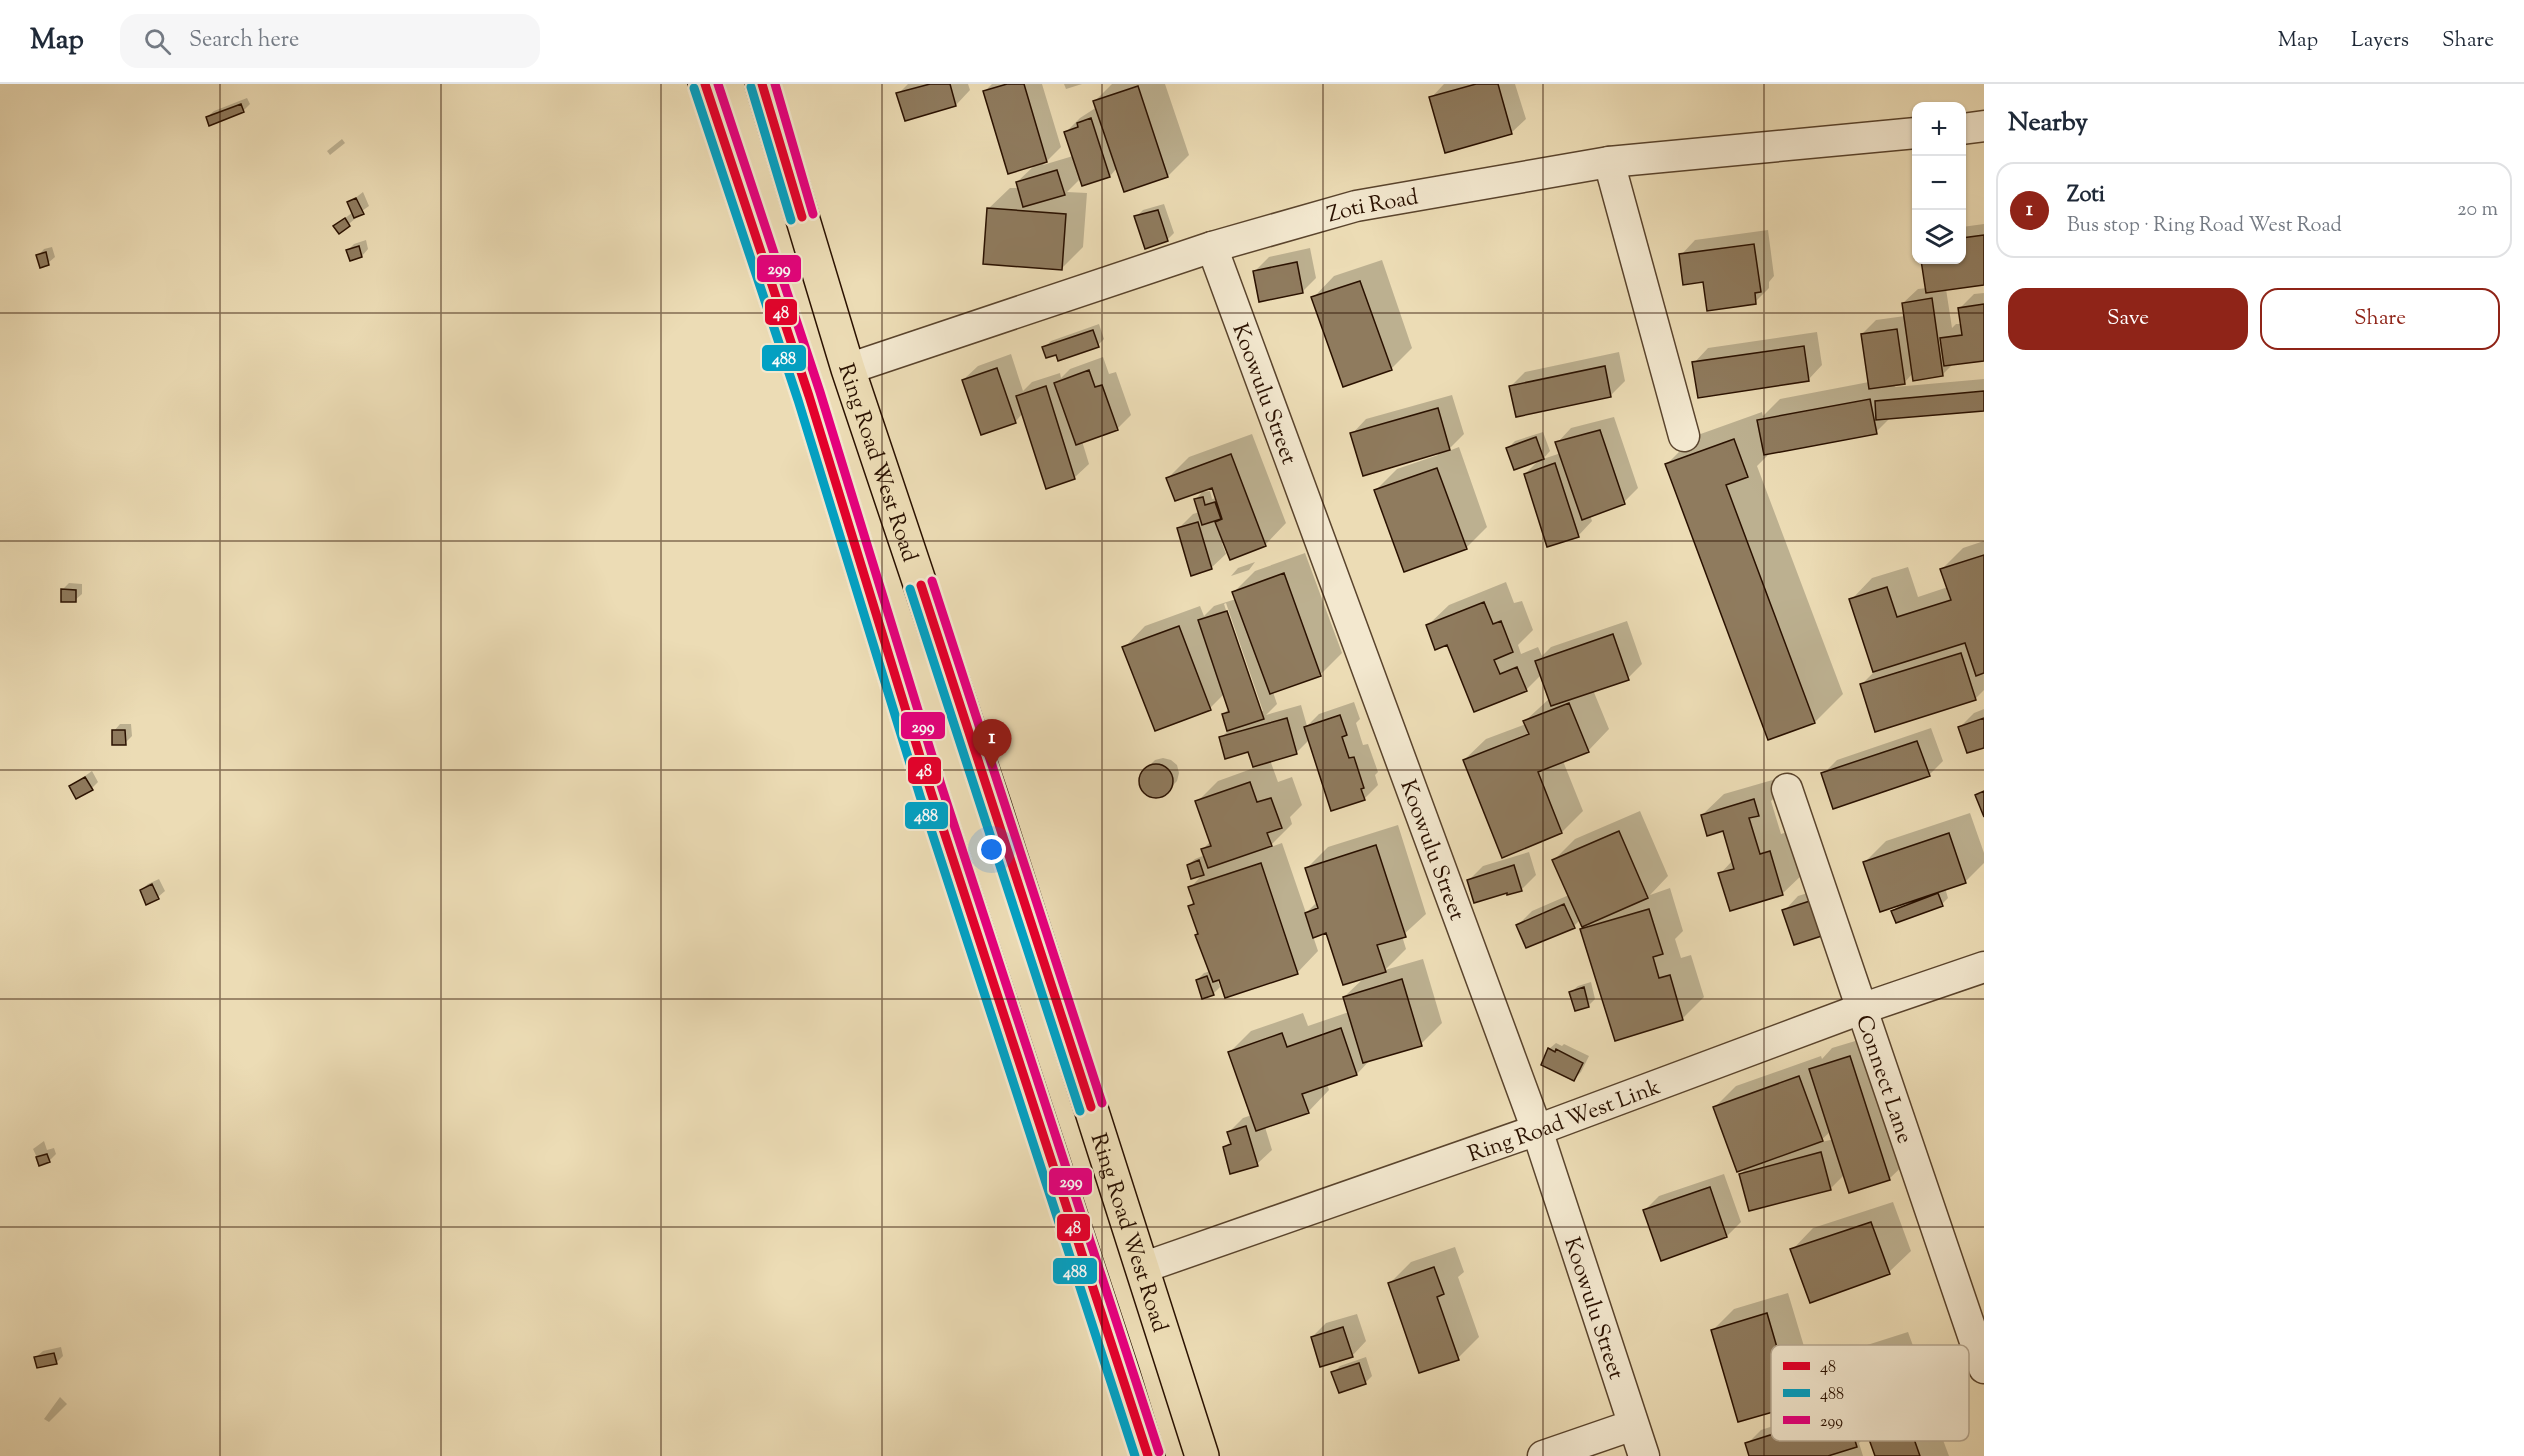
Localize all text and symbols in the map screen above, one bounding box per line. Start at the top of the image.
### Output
search box [120,14,540,68]
text: Map [30,21,84,61]
icon: search [141,25,174,58]
text: Search here [189,25,299,57]
text: Map [2278,26,2318,56]
text: Layers [2351,26,2409,56]
text: Share [2442,26,2494,56]
map controls [1912,102,1966,264]
button: + [1912,102,1966,156]
text: Nearby [2008,105,2088,142]
button: − [1912,156,1966,210]
text: Zoti [2067,180,2105,212]
street label: Zoti Road [1324,182,1421,232]
text: 1 [2026,196,2033,225]
text: 20 m [2457,196,2498,225]
button: layers [1912,210,1966,264]
text: Bus stop · Ring Road West Road [2067,212,2342,241]
line badge: 299 [756,254,802,283]
text: 299 [767,259,791,282]
button: Save [2008,288,2248,350]
button: Share [2260,288,2500,350]
line badge: 48 [764,298,798,326]
text: 48 [772,303,789,326]
street label: Koowulu Street [1223,320,1304,470]
line badge: 488 [761,344,807,372]
text: 488 [771,349,796,372]
street label: Ring Road West Road [828,360,924,567]
line badge: 299 [900,711,946,740]
text: 299 [911,717,935,740]
pin: 1 [972,720,1012,769]
line badge: 48 [907,756,942,785]
text: 48 [915,761,932,784]
street label: Koowulu Street [1390,776,1472,926]
line badge: 488 [904,801,949,830]
text: 488 [913,806,938,829]
your location [977,835,1006,864]
street label: Connect Lane [1846,1011,1919,1148]
street label: Ring Road West Link [1464,1072,1665,1172]
street label: Ring Road West Road [1081,1129,1174,1337]
line badge: 299 [1048,1167,1093,1196]
text: 299 [1059,1172,1083,1195]
line badge: 48 [1056,1213,1091,1242]
text: 48 [1064,1218,1081,1241]
street label: Koowulu Street [1554,1234,1631,1384]
line badge: 488 [1052,1257,1098,1285]
text: 488 [1062,1262,1087,1285]
legend [1771,1345,1969,1441]
text: 48 [1820,1357,1836,1380]
text: 488 [1820,1384,1844,1407]
text: 299 [1820,1411,1843,1434]

